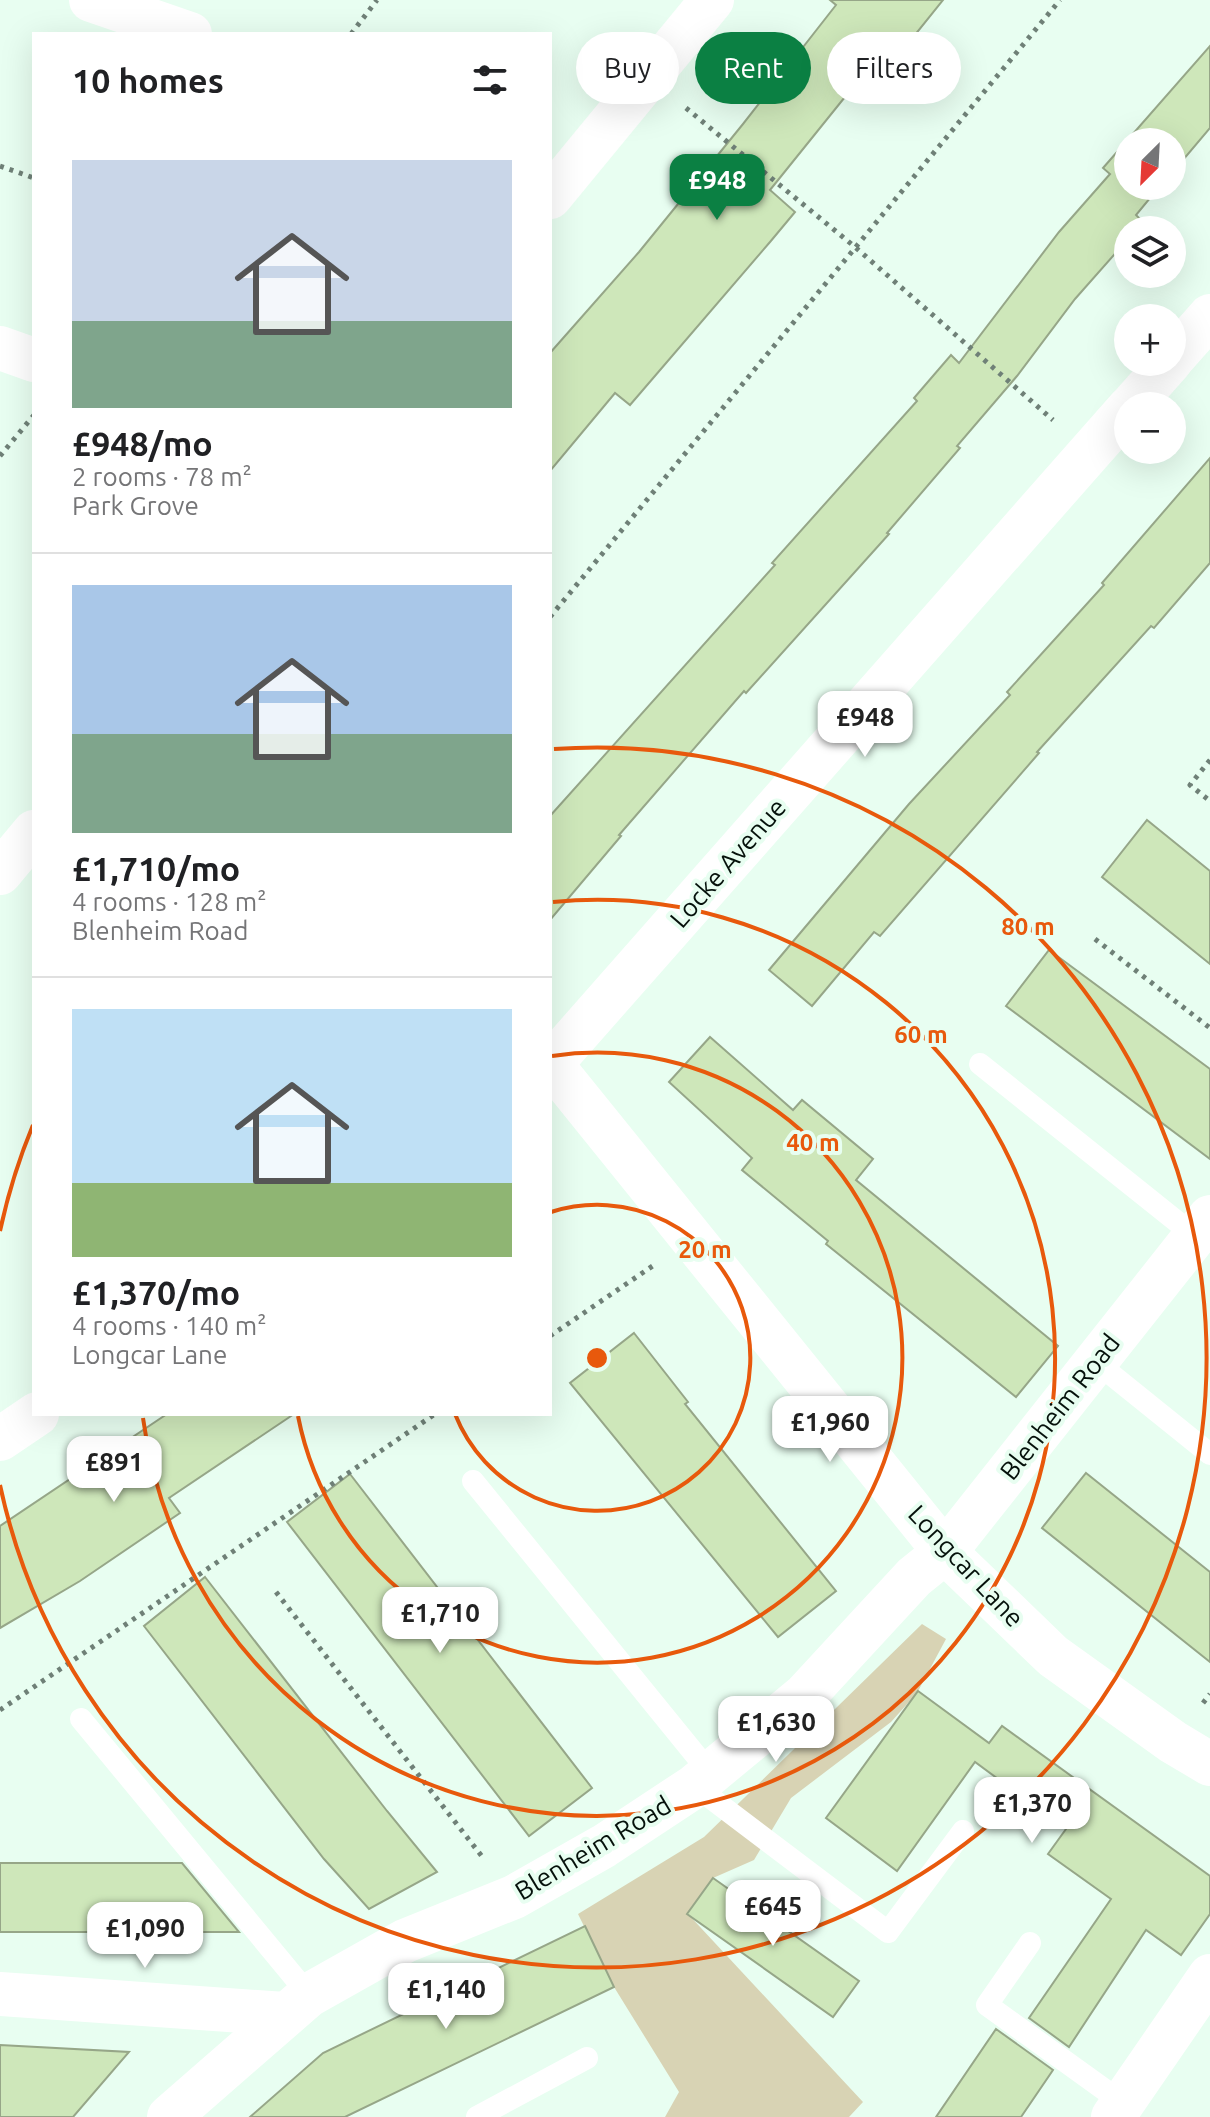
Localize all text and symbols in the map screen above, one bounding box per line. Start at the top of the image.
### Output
chip: Buy [576,32,679,104]
chip: Rent [695,32,811,104]
chip: Filters [827,32,961,104]
icon: filters [468,58,512,102]
text: 10 homes [72,61,224,99]
north arrow [1114,128,1186,200]
map controls [1114,128,1186,464]
pin: £948 [670,154,764,222]
text: £948 [688,165,746,194]
icon: home [220,212,364,356]
button: layers [1114,216,1186,288]
button: + [1114,304,1186,376]
button: − [1114,392,1186,464]
text: £948/mo [72,424,213,462]
text: 2 rooms · 78 m² [72,462,252,491]
text: Park Grove [72,491,199,520]
icon: home [220,637,364,781]
pin: £948 [818,691,912,759]
text: £948 [836,702,894,731]
street label: Locke Avenue [664,792,791,933]
text: £1,710/mo [72,849,240,887]
text: 4 rooms · 128 m² [72,887,267,916]
text: 80 m [1001,913,1055,940]
text: Blenheim Road [72,916,248,945]
text: 60 m [894,1021,948,1048]
icon: home [220,1061,364,1205]
text: 40 m [786,1129,840,1156]
text: 20 m [678,1236,732,1263]
text: £1,370/mo [72,1273,240,1311]
text: 4 rooms · 140 m² [72,1311,267,1340]
street label: Blenheim Road [994,1328,1125,1485]
text: Longcar Lane [72,1340,227,1369]
centre of rings [583,1344,611,1372]
pin: £1,960 [765,1396,895,1464]
text: £1,960 [790,1407,870,1436]
pin: £891 [67,1436,161,1504]
text: £891 [85,1447,143,1476]
street label: Longcar Lane [903,1499,1030,1632]
pin: £1,710 [375,1587,505,1655]
text: £1,710 [400,1598,480,1627]
pin: £1,630 [711,1696,841,1764]
text: £1,630 [736,1707,816,1736]
pin: £1,370 [967,1777,1097,1845]
text: £1,370 [992,1788,1072,1817]
street label: Blenheim Road [510,1790,676,1905]
pin: £645 [726,1880,820,1948]
text: £645 [744,1891,802,1920]
pin: £1,090 [80,1902,210,1970]
text: £1,090 [105,1913,185,1942]
pin: £1,140 [381,1963,511,2031]
text: £1,140 [406,1974,486,2003]

